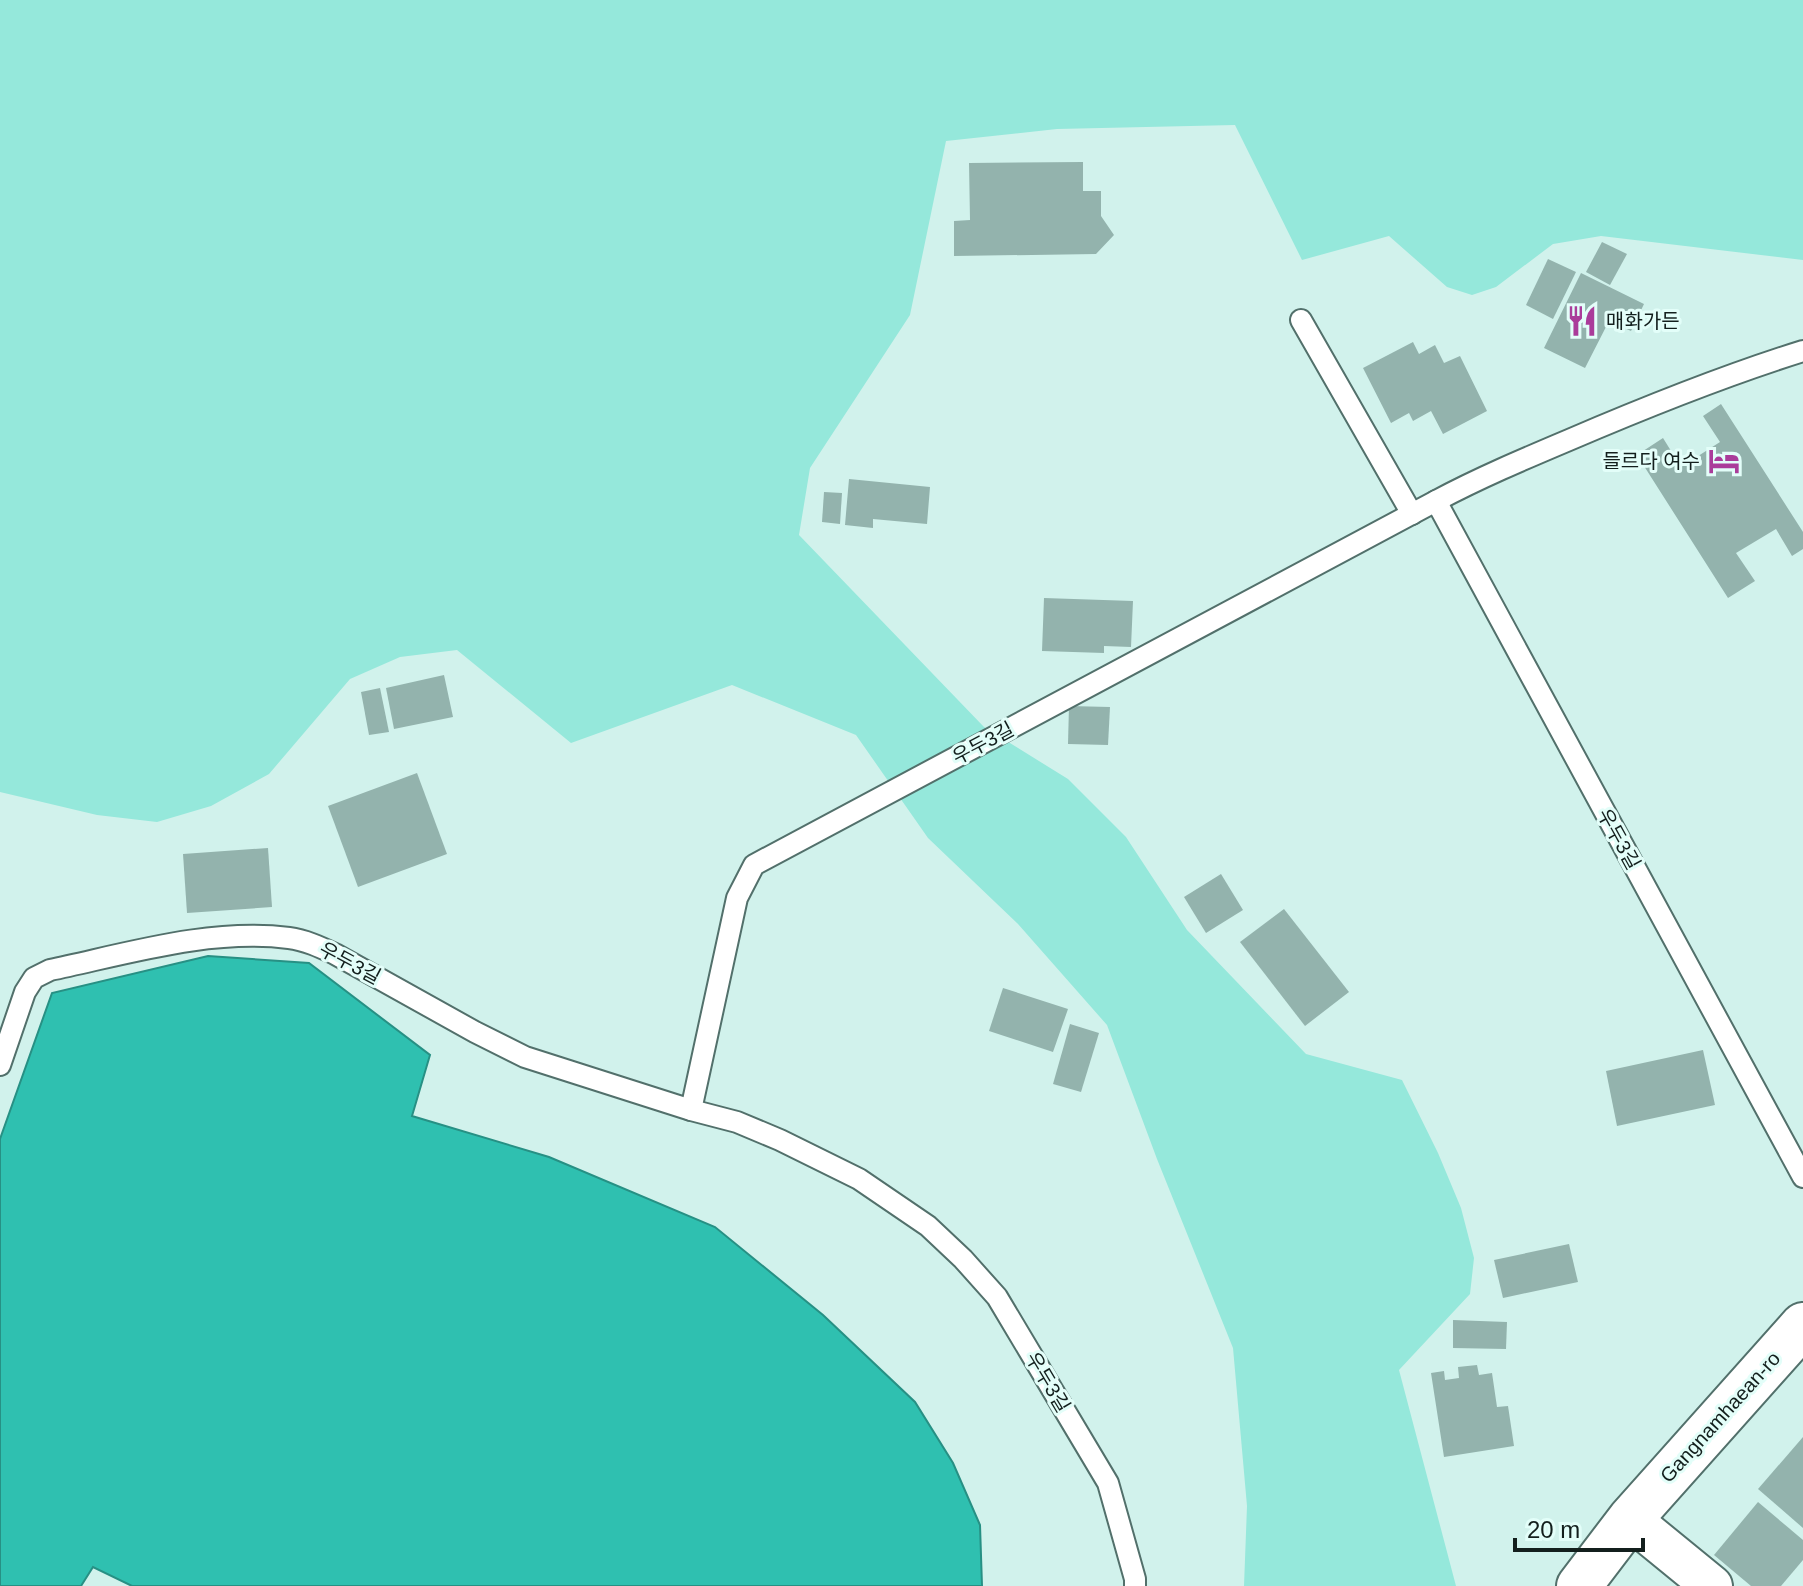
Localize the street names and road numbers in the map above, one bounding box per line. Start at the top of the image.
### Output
street label: 우두3길 [949,718,1017,768]
street label: 우두3길 [1593,805,1645,873]
street label: 우두3길 [316,938,384,988]
street label: Gangnamhaean-ro [1656,1347,1784,1487]
street label: 우두3길 [1021,1348,1075,1416]

